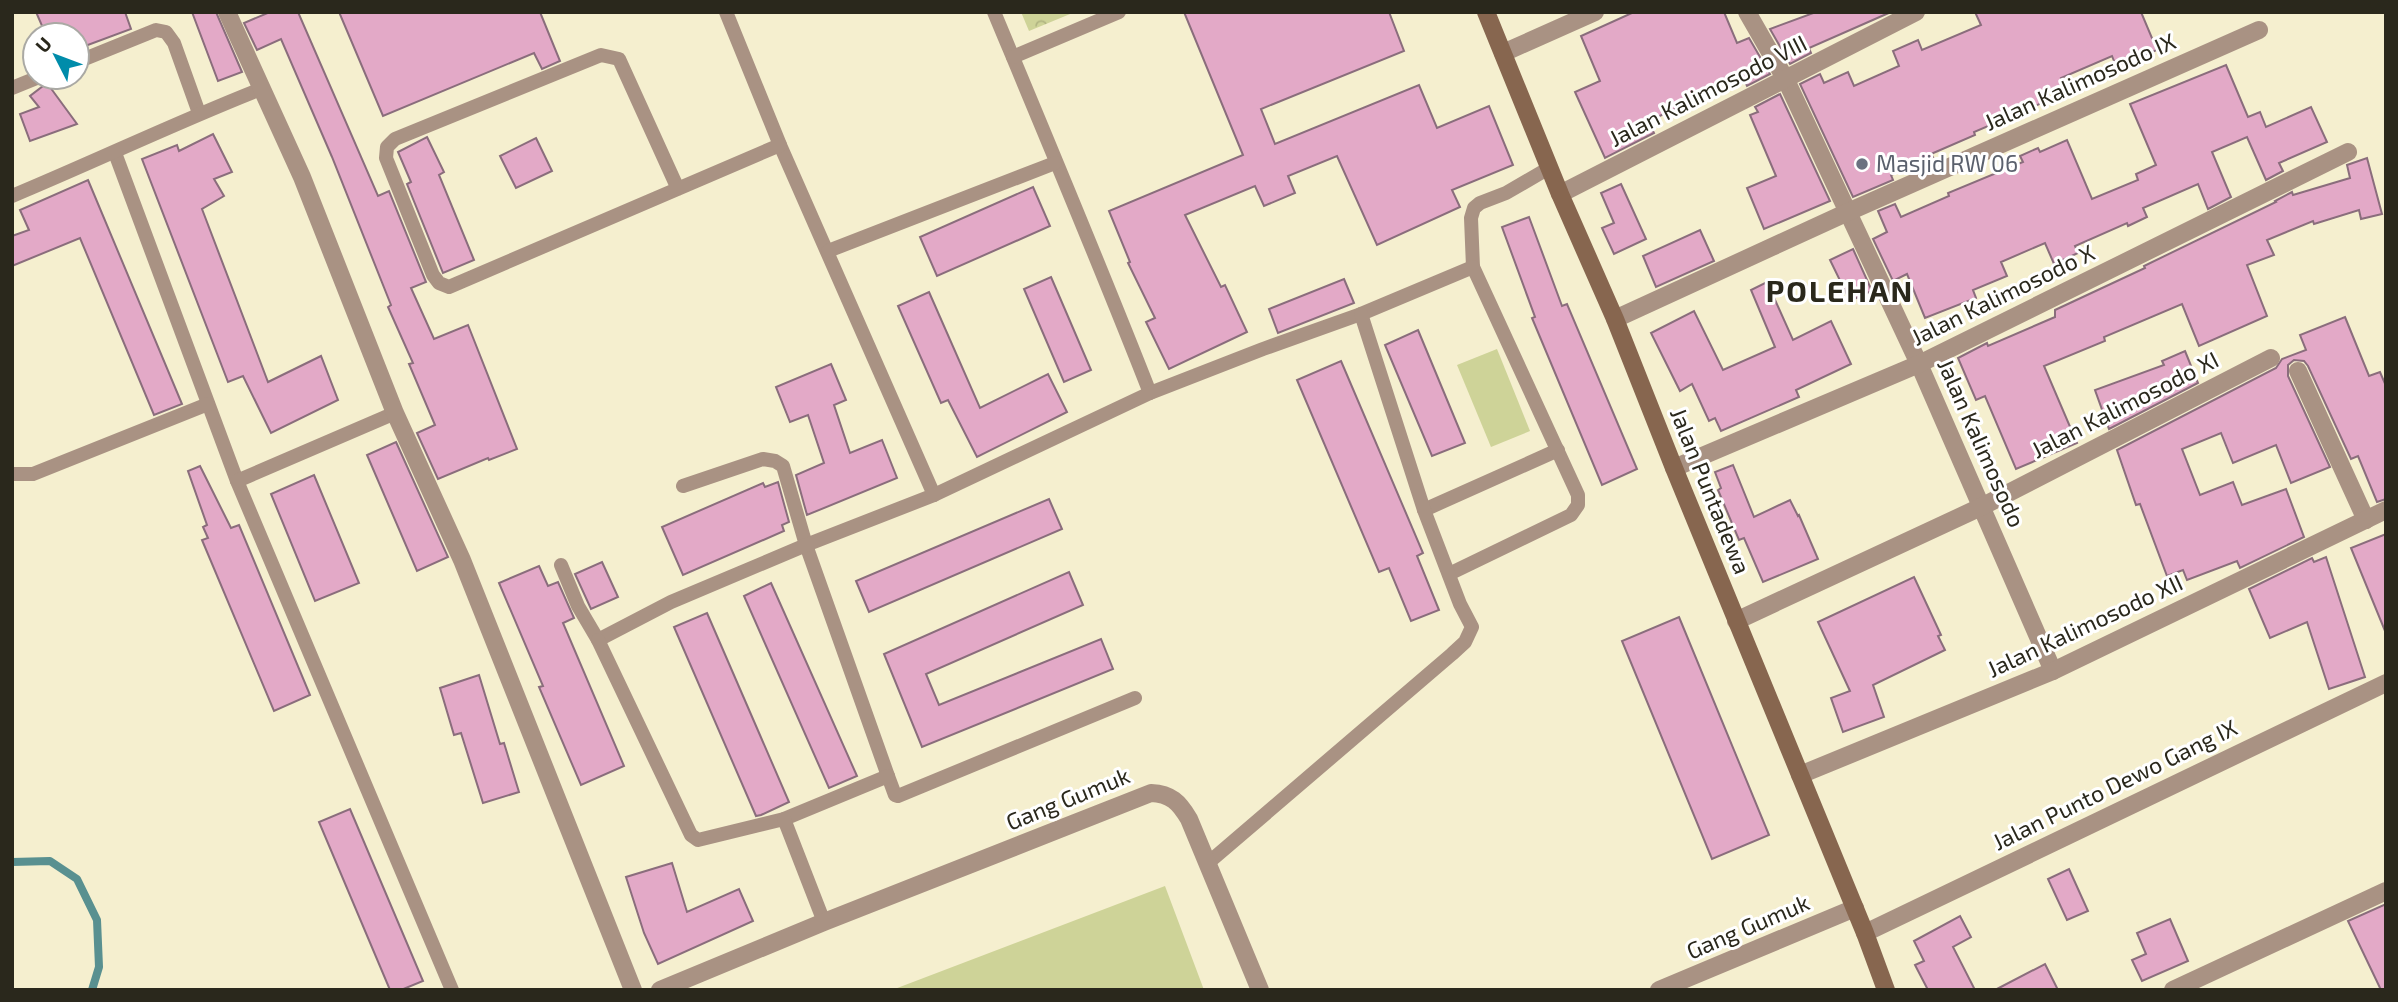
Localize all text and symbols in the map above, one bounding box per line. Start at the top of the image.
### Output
north arrow [21,21,91,91]
street label: Jalan Kalimosodo IX [1980,26,2180,136]
street label: Jalan Kalimosodo VIII [1604,28,1811,152]
text: U [30,32,56,57]
place label: Masjid RW 06 [1876,149,2018,177]
marker: Masjid RW 06 [1854,156,1870,172]
street label: Jalan Kalimosodo X [1906,238,2099,351]
district label: POLEHAN [1766,272,1914,308]
street label: Jalan Kalimosodo XI [2026,345,2223,463]
street label: Jalan Kalimosodo [1932,354,2032,531]
street label: Jalan Puntadewa [1665,403,1757,578]
street label: Jalan Kalimosodo XII [1982,567,2187,683]
street label: Jalan Punto Dewo Gang IX [1988,713,2241,856]
street label: Gang Gumuk [1002,760,1134,836]
street label: Gang Gumuk [1682,888,1814,965]

